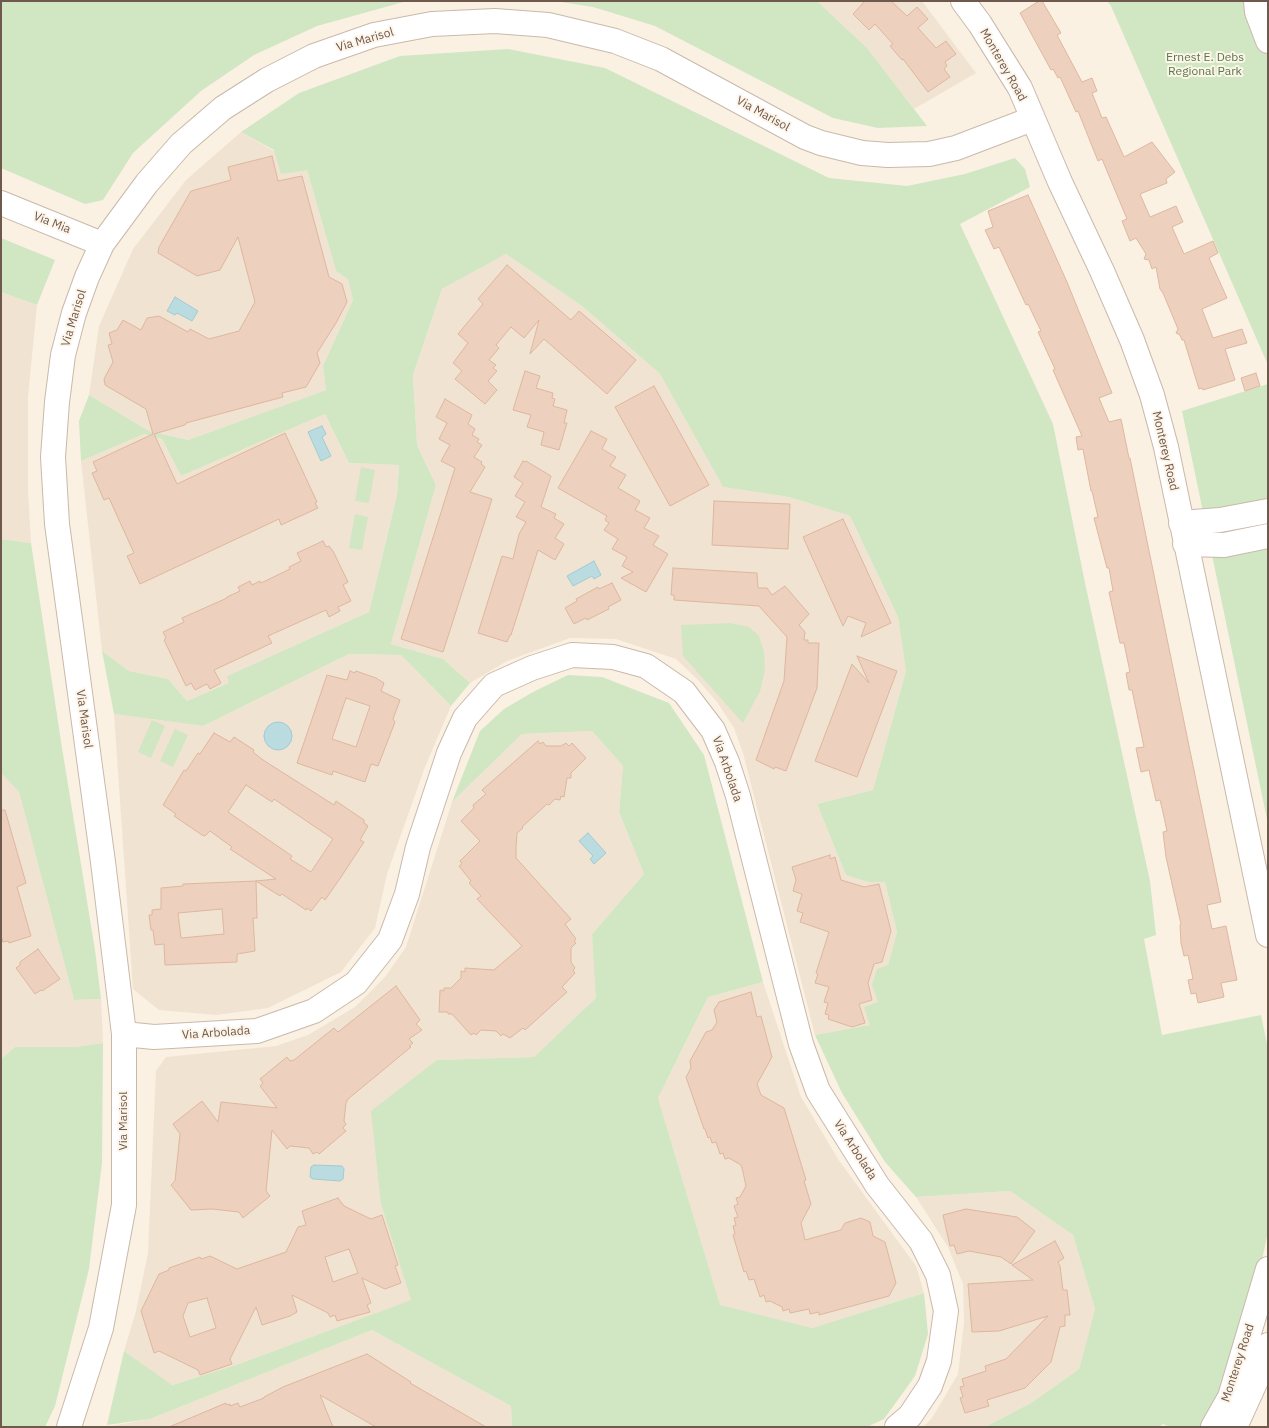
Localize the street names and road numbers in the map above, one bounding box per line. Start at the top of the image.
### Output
street label: Via Marisol [335,25,395,55]
street label: Monterey Road [976,26,1030,104]
street label: Via Marisol [734,93,792,135]
street label: Via Mia [31,209,73,237]
street label: Via Marisol [58,288,90,348]
street label: Monterey Road [1149,410,1181,492]
street label: Via Marisol [73,689,95,749]
street label: Via Arbolada [709,734,745,804]
street label: Via Arbolada [181,1023,251,1043]
street label: Via Marisol [117,1092,131,1150]
street label: Via Arbolada [830,1117,880,1183]
street label: Monterey Road [1219,1322,1257,1404]

